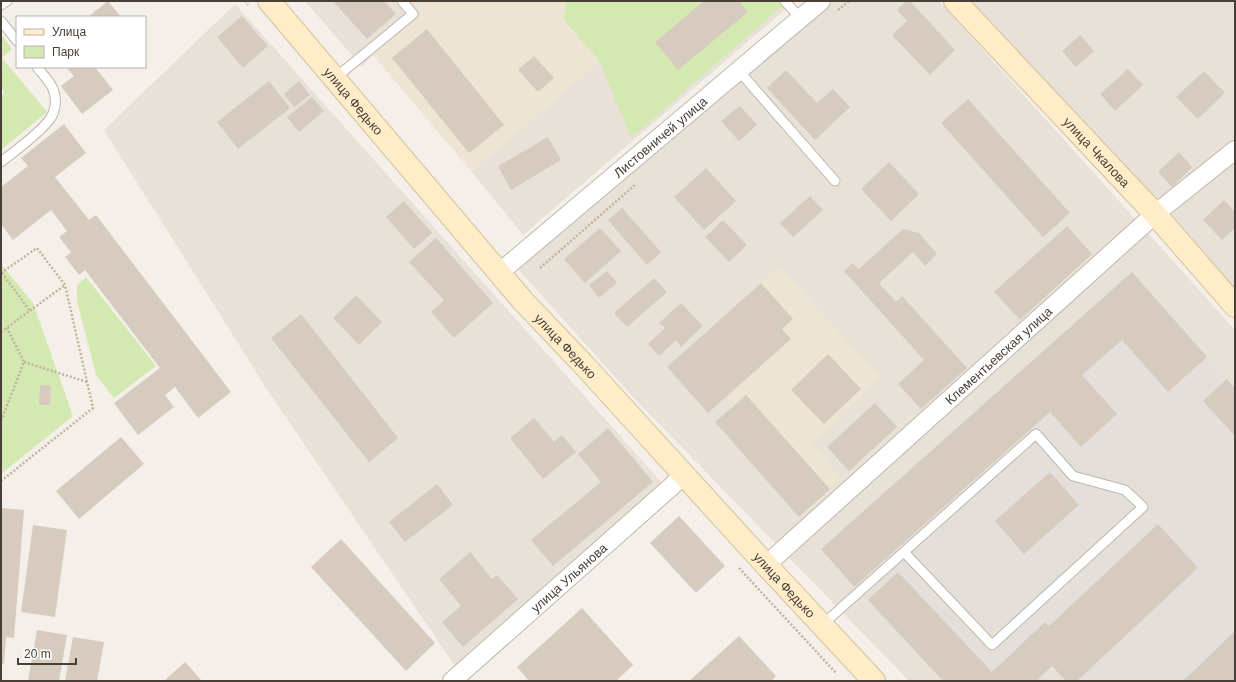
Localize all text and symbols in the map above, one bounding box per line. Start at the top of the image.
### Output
legend [16,16,146,68]
text: Улица [52,25,86,39]
text: Парк [52,45,80,59]
street label: улица Федько [321,64,386,138]
street label: Листовничей улица [611,93,710,180]
street label: улица Чкалова [1060,114,1134,190]
street label: Клементьевская улица [942,303,1055,407]
street label: улица Федько [531,310,600,381]
street label: улица Ульянова [528,539,610,615]
street label: улица Федько [751,549,818,621]
scale bar [18,640,76,666]
text: 20 m [24,647,51,661]

